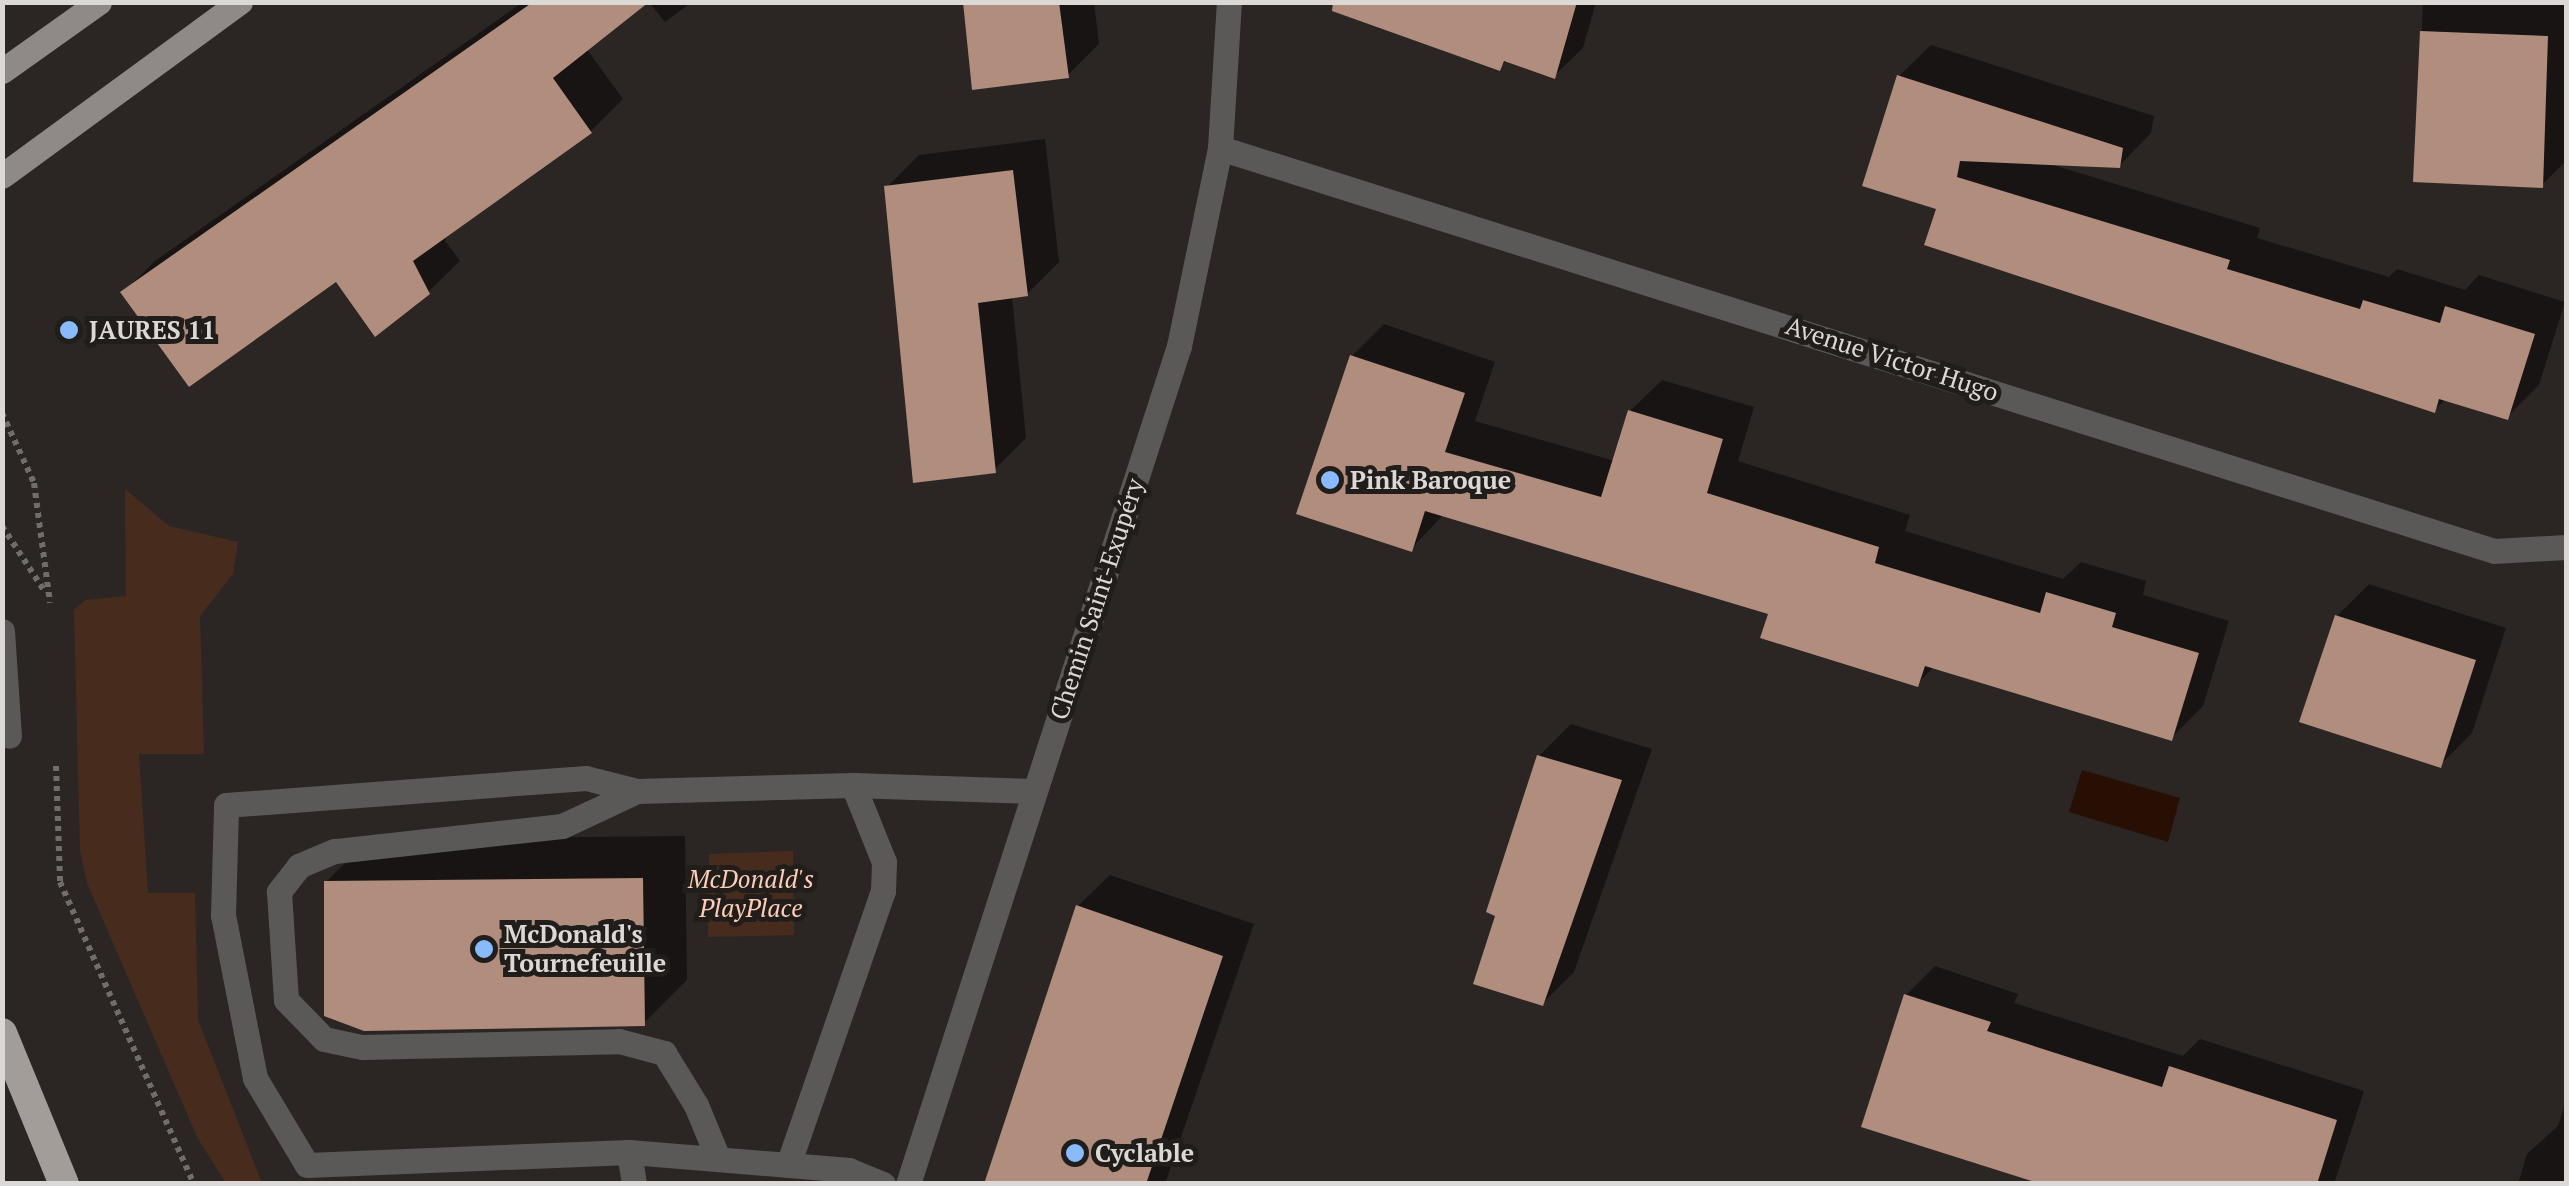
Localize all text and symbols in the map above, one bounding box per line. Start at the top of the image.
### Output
street label: Avenue Victor Hugo [1782,310,2002,408]
place label: JAURES 11 [89,315,216,345]
marker: JAURES 11 [58,319,80,341]
place label: Pink Baroque [1350,465,1511,495]
marker: Pink Baroque [1319,469,1341,491]
street label: Chemin Saint-Exupéry [1044,475,1150,723]
park label: McDonald's PlayPlace [688,865,814,924]
place label: McDonald's Tournefeuille [504,920,666,979]
marker: McDonald's Tournefeuille [473,938,495,960]
place label: Cyclable [1095,1138,1194,1168]
marker: Cyclable [1064,1142,1086,1164]

